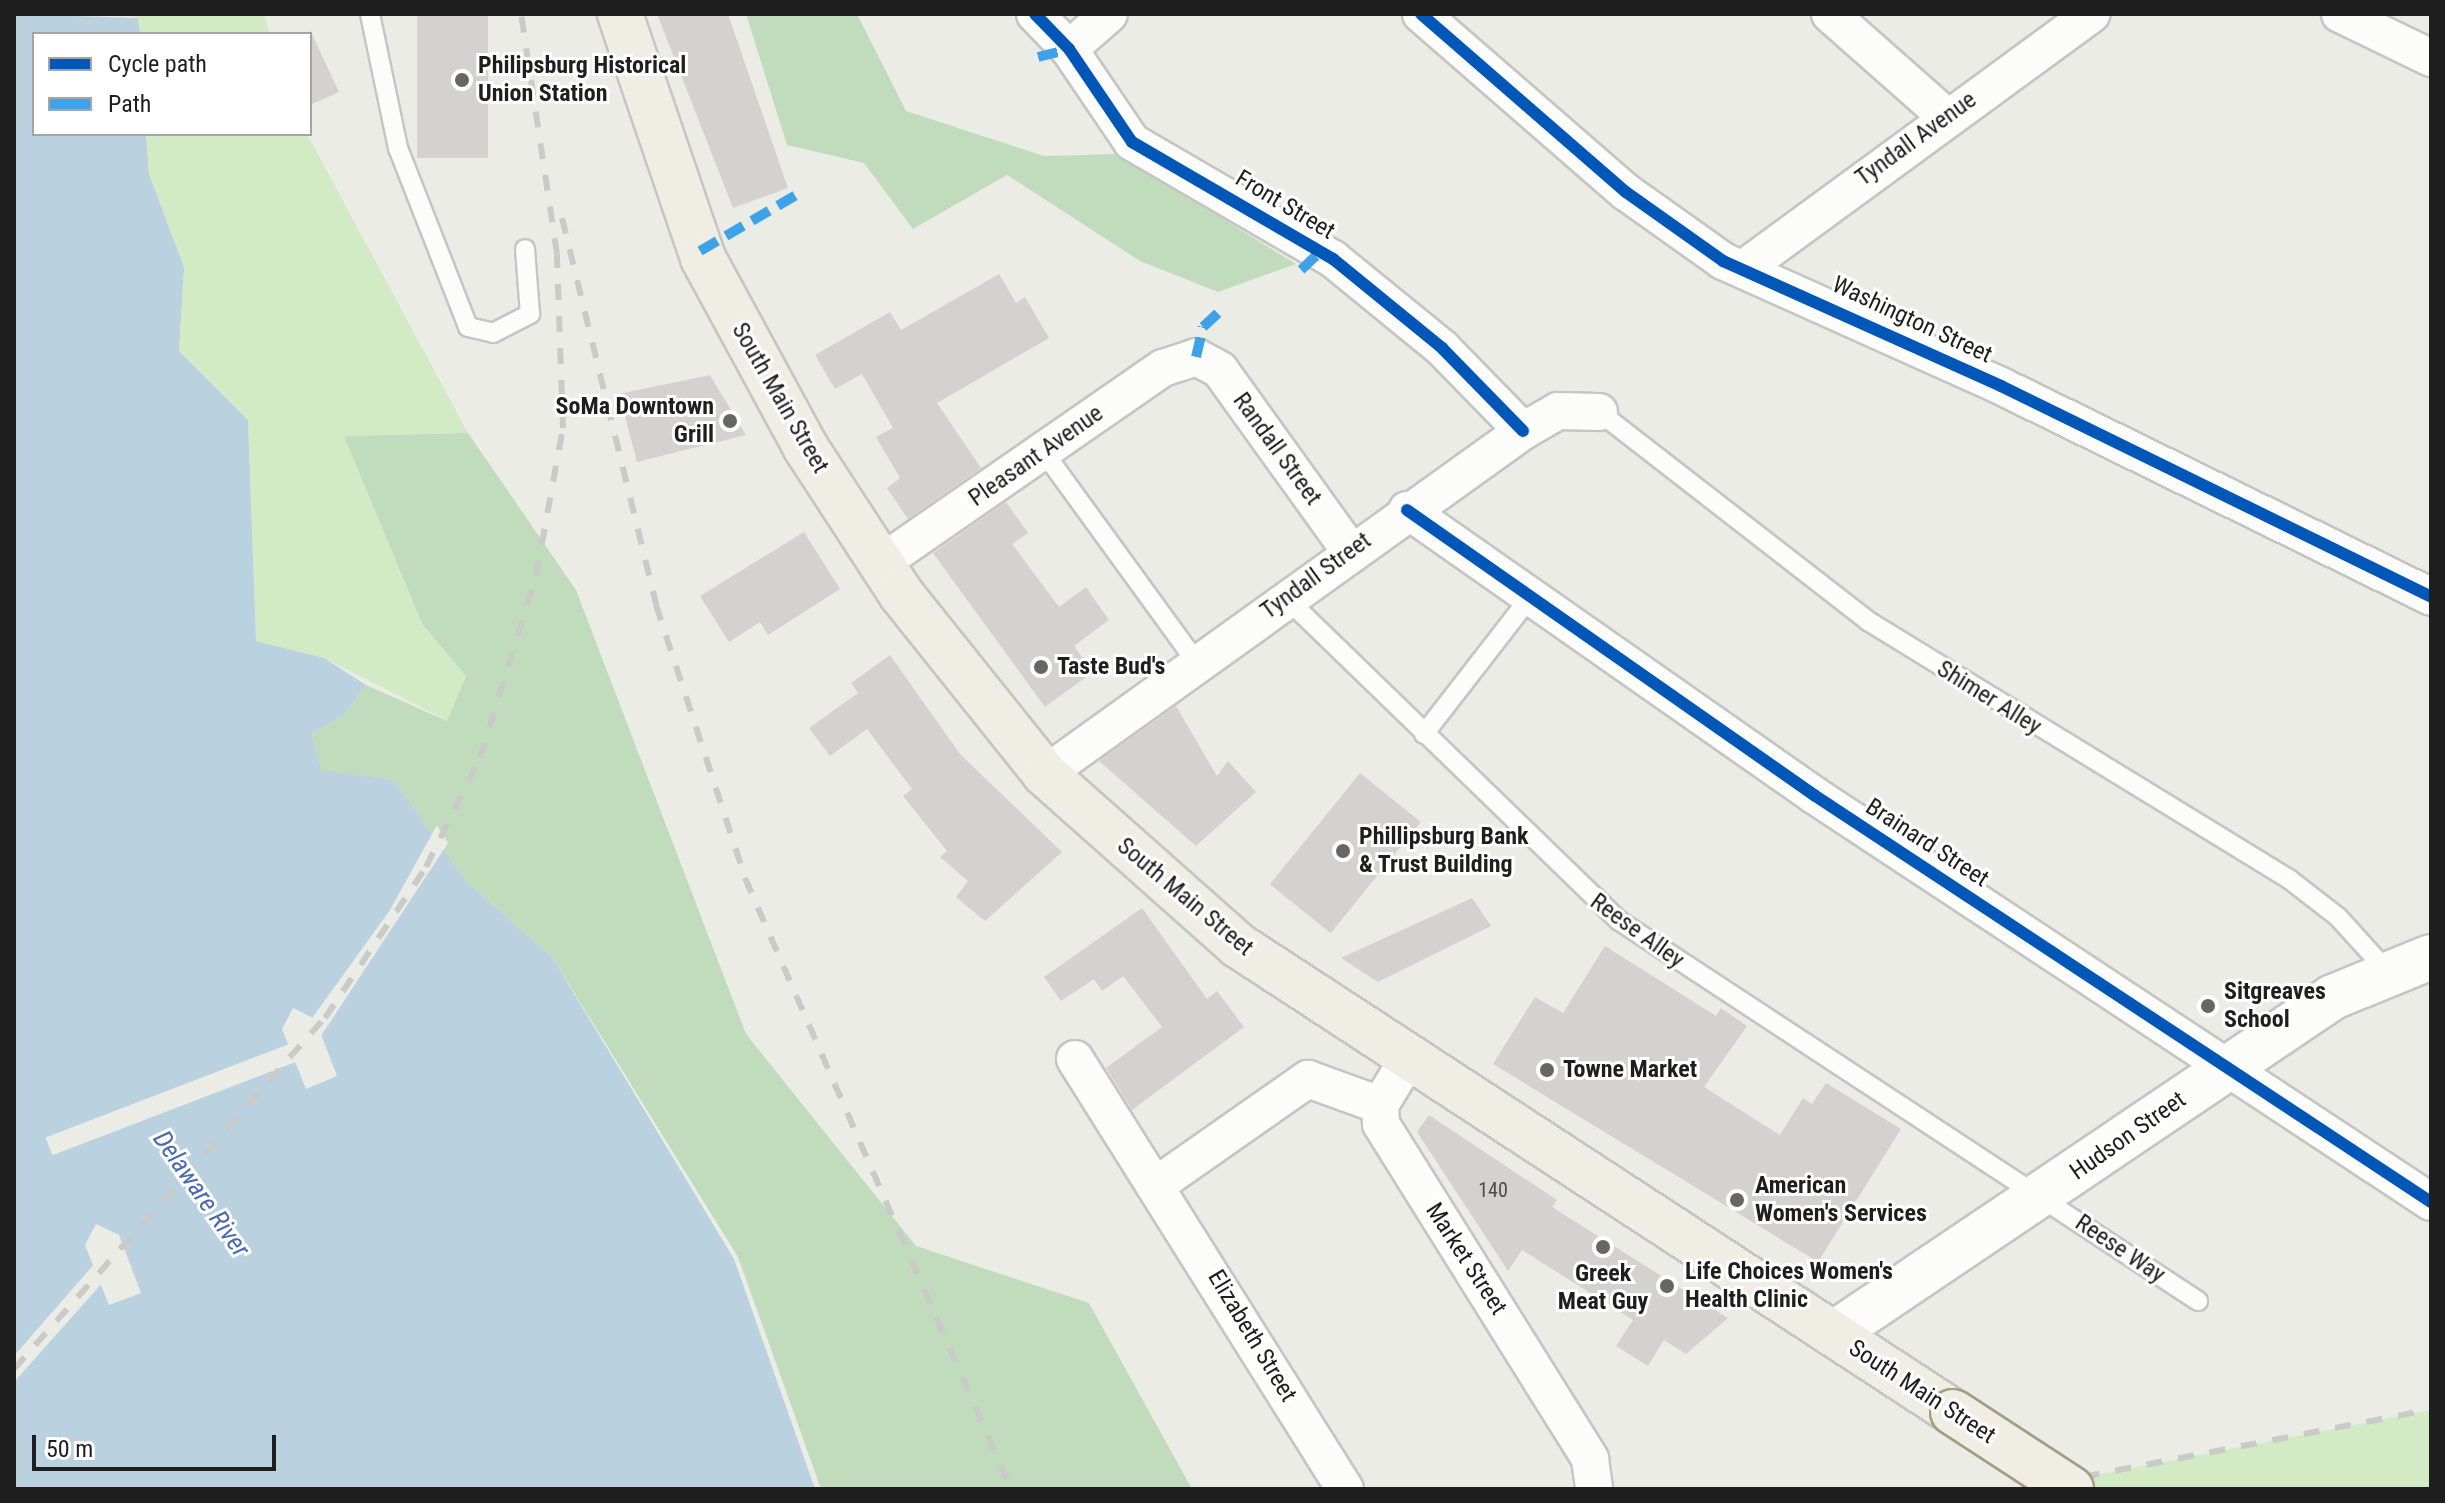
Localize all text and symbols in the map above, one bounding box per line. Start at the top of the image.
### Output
legend [32,32,312,136]
text: Cycle path [108,50,207,78]
place label: Philipsburg Historical Union Station [478,52,686,108]
marker: Philipsburg Historical Union Station [453,71,471,89]
street label: Tyndall Avenue [1850,86,1982,192]
text: Path [108,90,151,118]
street label: Front Street [1230,164,1340,246]
street label: Washington Street [1827,270,1997,370]
street label: South Main Street [725,318,835,478]
street label: Randall Street [1227,387,1327,511]
place label: SoMa Downtown Grill [556,393,714,449]
street label: Pleasant Avenue [963,399,1109,513]
marker: SoMa Downtown Grill [721,412,739,430]
street label: Tyndall Street [1255,526,1377,626]
place label: Taste Bud's [1057,653,1166,681]
street label: Shimer Alley [1931,655,2047,741]
marker: Taste Bud's [1032,658,1050,676]
street label: Brainard Street [1860,793,1994,893]
place label: Phillipsburg Bank & Trust Building [1359,823,1528,879]
street label: South Main Street [1111,832,1259,962]
marker: Phillipsburg Bank & Trust Building [1334,842,1352,860]
street label: Reese Alley [1584,887,1690,975]
place label: Sitgreaves School [2224,978,2326,1034]
marker: Sitgreaves School [2199,997,2217,1015]
place label: Towne Market [1563,1056,1697,1084]
marker: Towne Market [1538,1061,1556,1079]
street label: Hudson Street [2065,1086,2191,1186]
water label: Delaware River [146,1125,256,1263]
place label: American Women's Services [1755,1172,1927,1228]
house number: 140 [1478,1178,1508,1202]
marker: American Women's Services [1726,1189,1748,1211]
street label: Market Street [1419,1198,1513,1320]
street label: Reese Way [2070,1209,2170,1289]
marker: Greek Meat Guy [1594,1238,1612,1256]
place label: Life Choices Women's Health Clinic [1685,1258,1893,1314]
place label: Greek Meat Guy [1558,1260,1648,1316]
street label: Elizabeth Street [1201,1265,1303,1407]
marker: Life Choices Women's Health Clinic [1656,1275,1678,1297]
street label: South Main Street [1843,1334,2001,1450]
scale bar [36,1419,280,1469]
text: 50 m [46,1435,93,1463]

